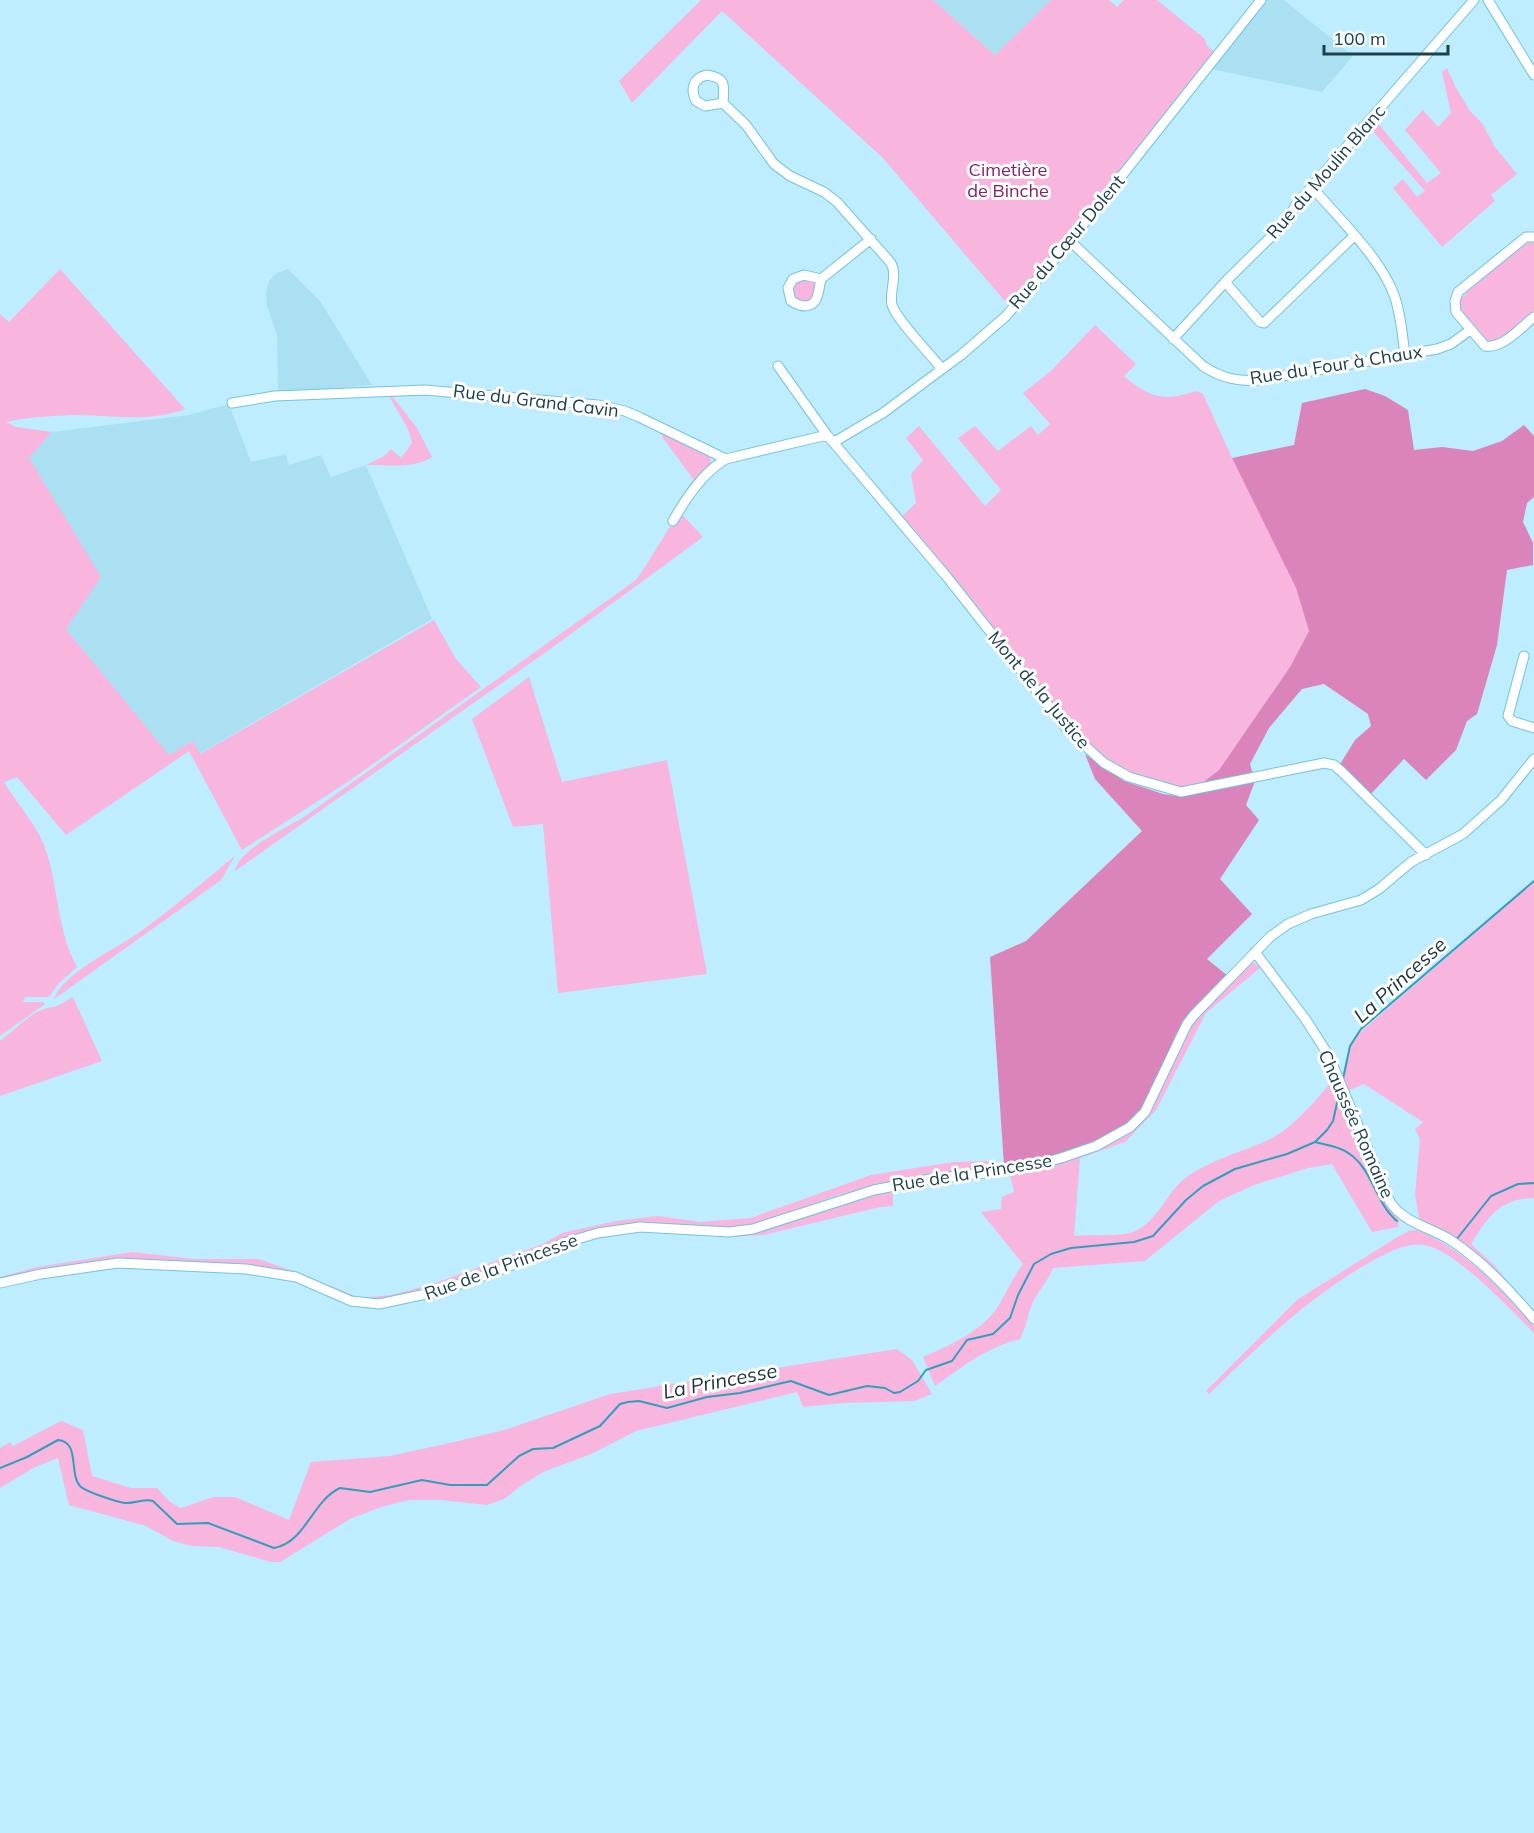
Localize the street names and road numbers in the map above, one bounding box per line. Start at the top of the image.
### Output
street label: Rue du Moulin Blanc [1261,100,1390,243]
street label: Rue du Cœur Dolent [1004,170,1129,313]
street label: Rue du Four à Chaux [1248,339,1424,389]
street label: Rue du Grand Cavin [452,379,620,422]
street label: Mont de la Justice [983,626,1095,753]
street label: Chaussée Romaine [1313,1046,1399,1202]
street label: Rue de la Princesse [890,1149,1053,1196]
street label: Rue de la Princesse [421,1228,581,1305]

